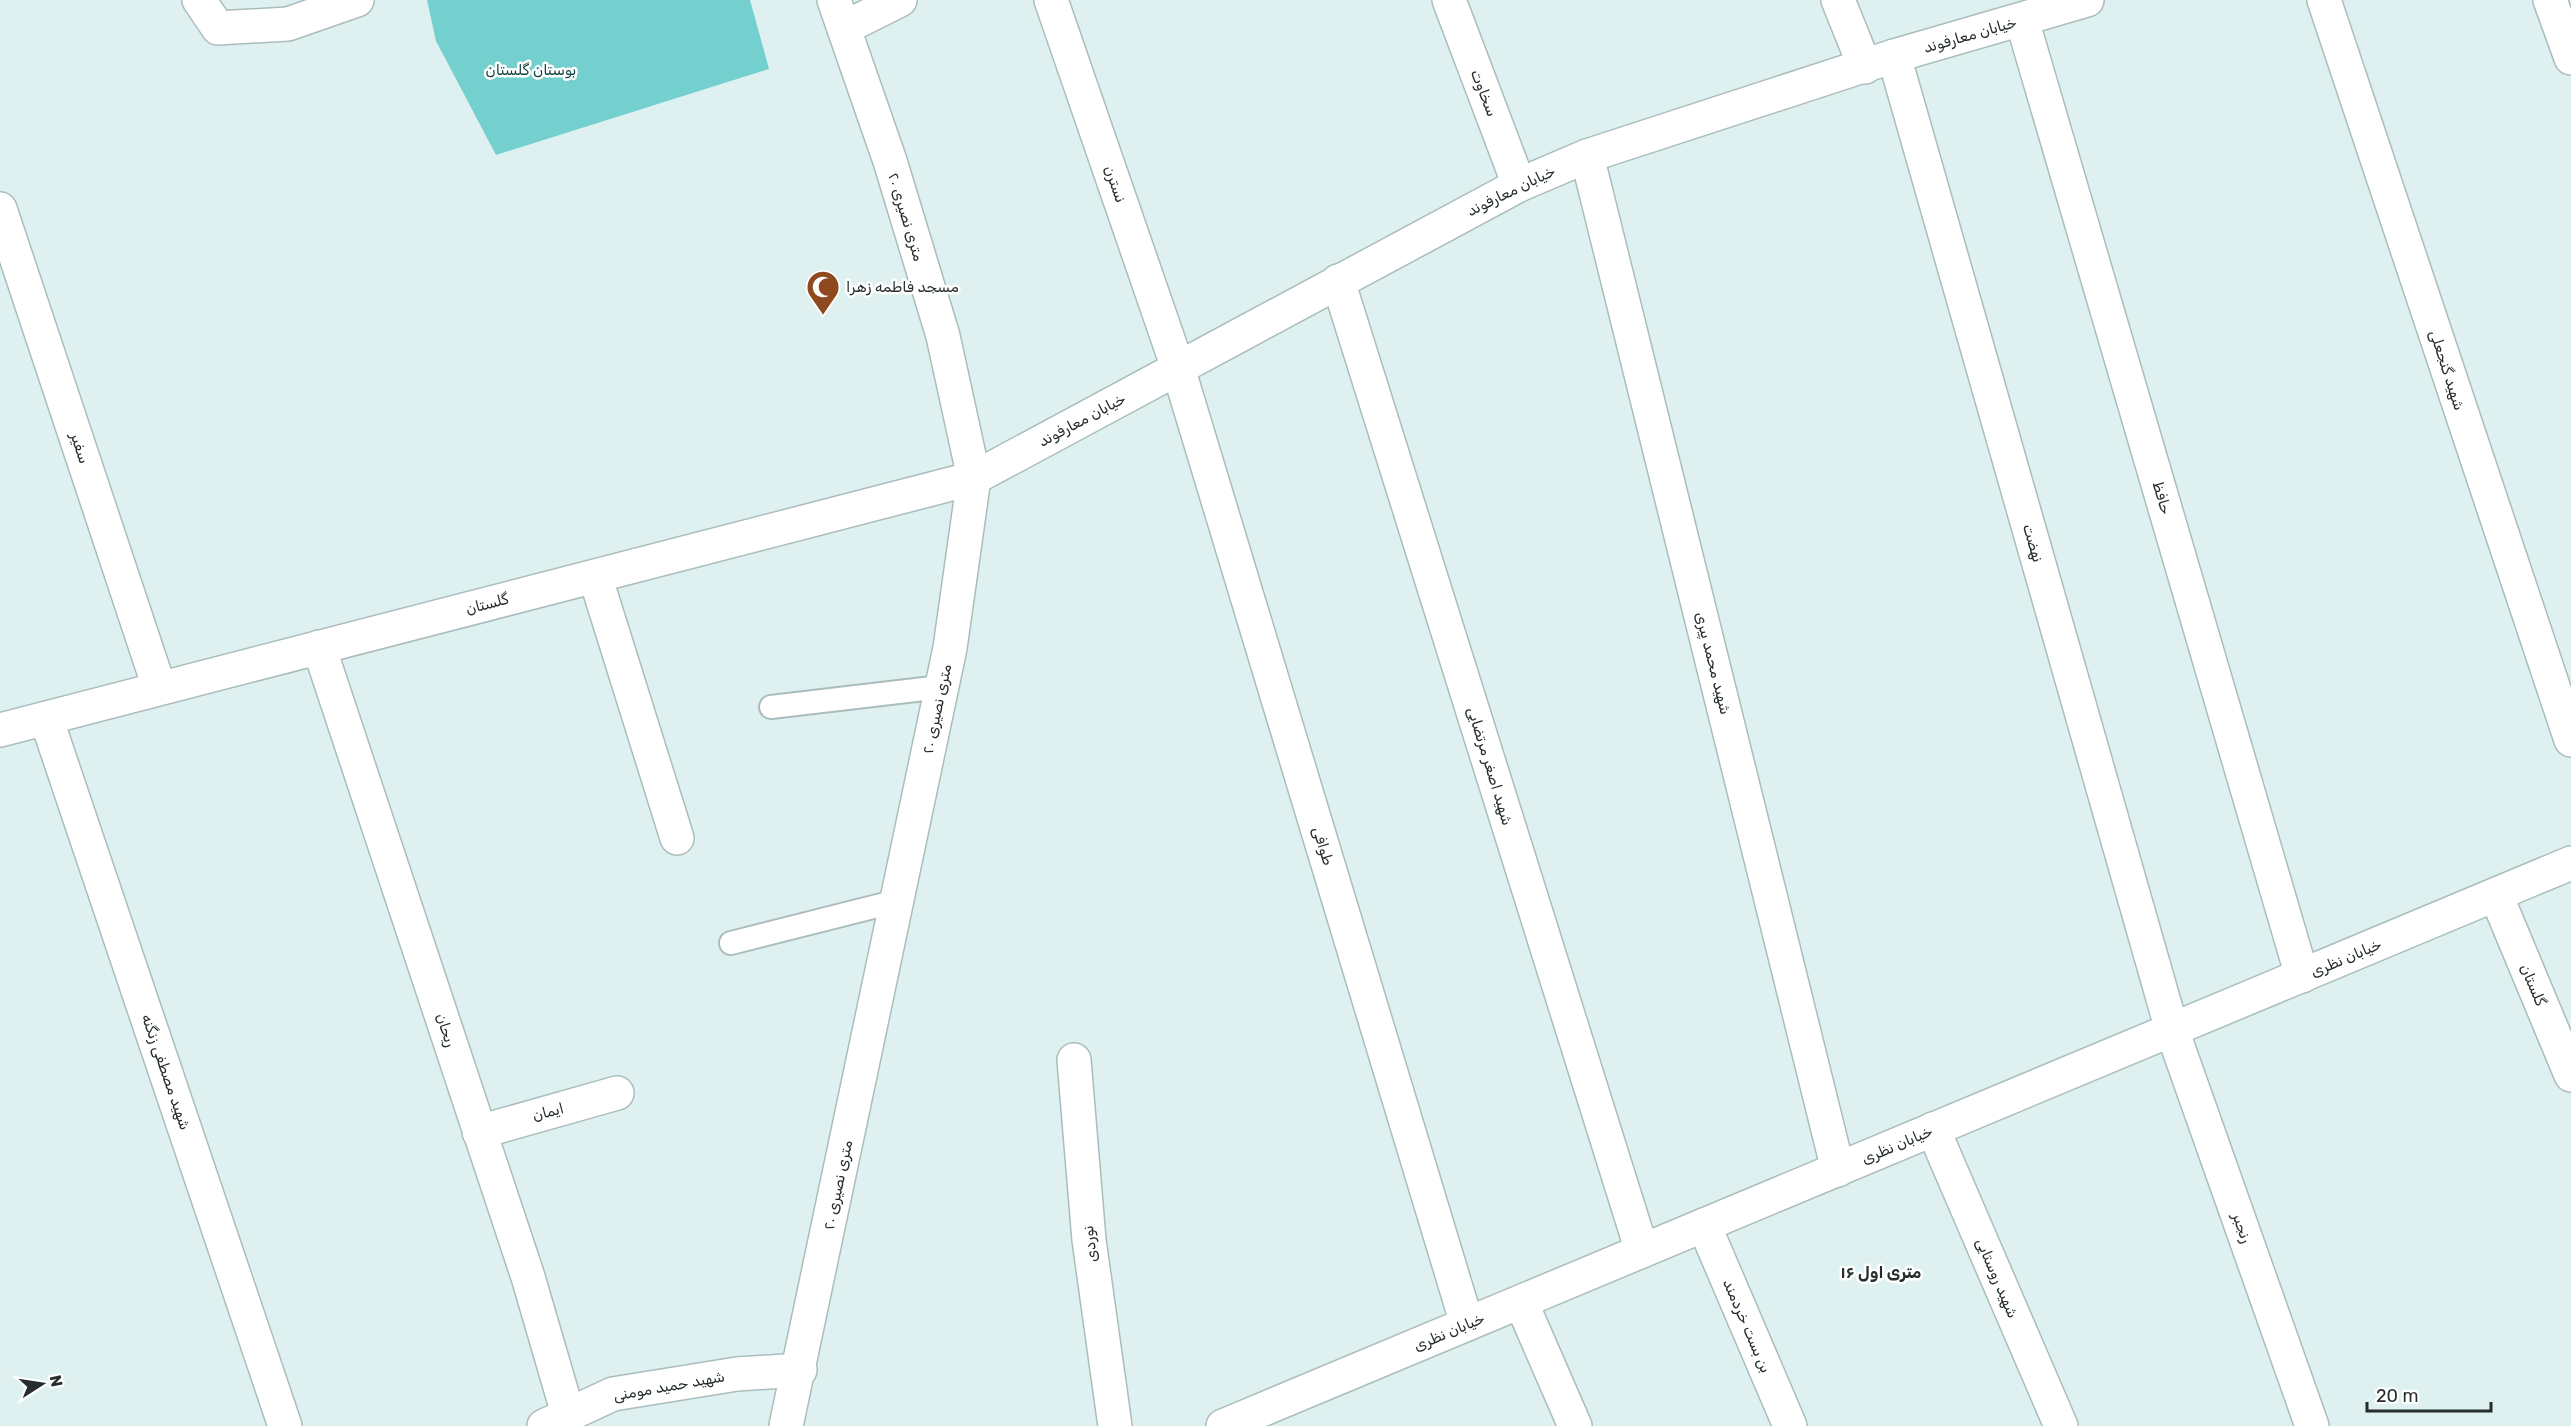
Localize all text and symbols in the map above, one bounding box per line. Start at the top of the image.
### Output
street label: خیابان معارفوند [1921,13,2019,57]
park label: بوستان گلستان [486,61,576,79]
street label: سخاوت [1466,67,1501,119]
street label: خیابان معارفوند [1464,162,1558,220]
street label: نسترن [1100,163,1130,205]
street label: ۲۰ متری نصیری [884,171,928,263]
mosque icon: مسجد فاطمه زهرا [805,269,841,316]
place label: مسجد فاطمه زهرا [846,278,959,296]
street label: شهید گنجعلی [2426,328,2468,412]
street label: خیابان معارفوند [1035,389,1129,451]
street label: سفیر [66,429,93,466]
street label: حافظ [2149,479,2175,517]
street label: نهضت [2019,522,2047,564]
street label: گلستان [464,590,511,618]
street label: شهید محمد پیری [1691,610,1734,717]
street label: ۲۰ متری نصیری [919,663,955,755]
street label: شهید اصغر مرتضایی [1463,705,1517,827]
street label: طوافی [1309,824,1337,868]
street label: خیابان نظری [2308,935,2384,981]
street label: گلستان [2516,961,2550,1009]
street label: ریحان [432,1011,460,1049]
street label: شهید مصطفی زنگنه [138,1012,194,1132]
street label: ایمان [530,1099,566,1125]
street label: خیابان نظری [1859,1122,1935,1168]
street label: ۲۰ متری نصیری [820,1139,856,1231]
street label: رنجبر [2228,1210,2256,1246]
street label: نوردی [1079,1225,1101,1263]
street label: شهید روستایی [1971,1235,2022,1321]
district label: ۱۶ متری اول [1841,1263,1921,1282]
street label: بن بست خردمند [1719,1276,1775,1376]
street label: خیابان نظری [1411,1309,1487,1355]
north arrow [12,1354,72,1414]
street label: شهید حمید مومنی [612,1367,726,1405]
text: N [46,1373,67,1389]
scale bar [2367,1375,2492,1413]
text: 20 m [2376,1385,2418,1407]

